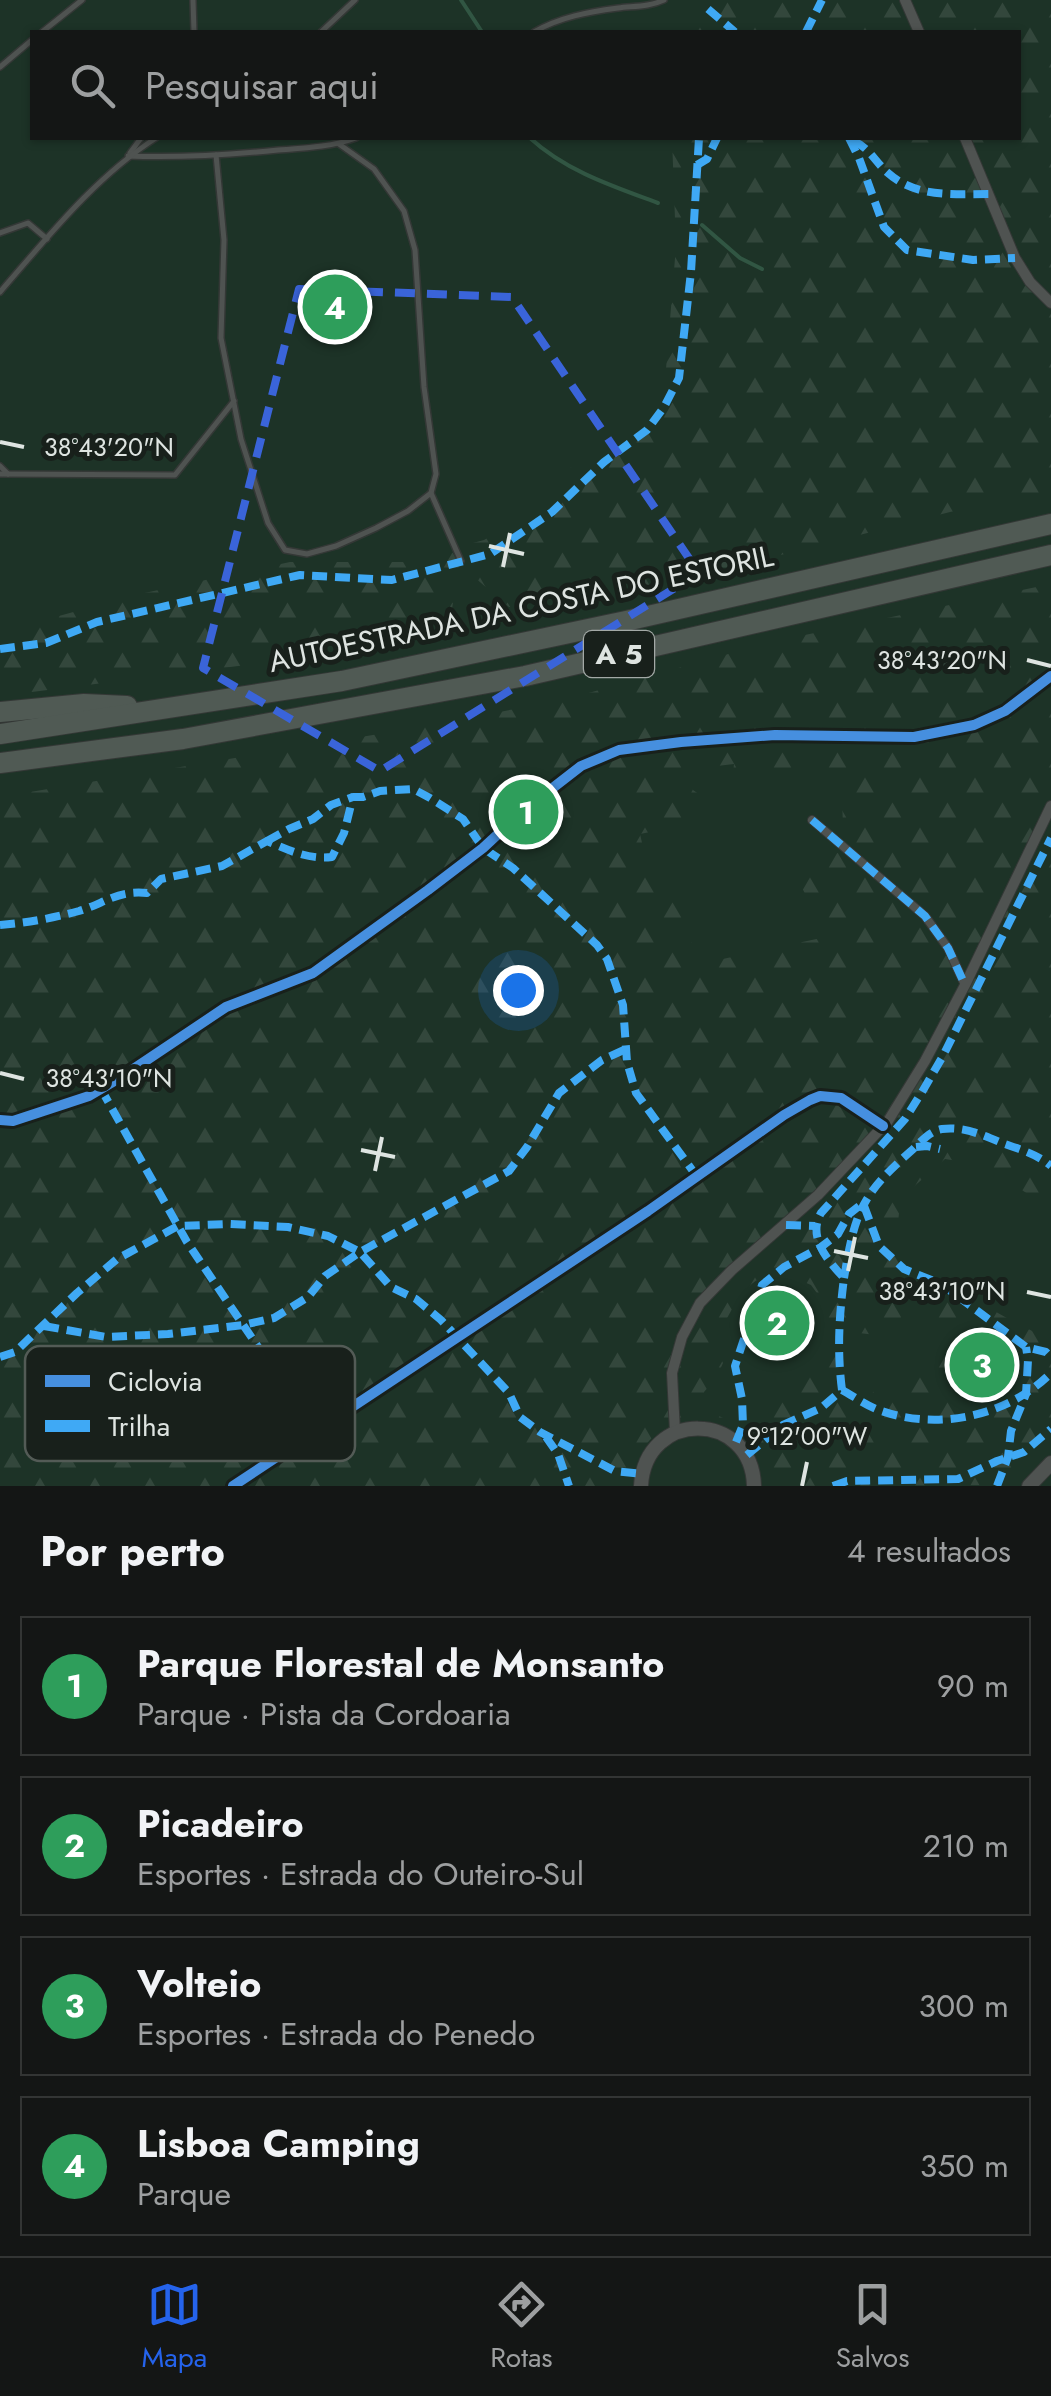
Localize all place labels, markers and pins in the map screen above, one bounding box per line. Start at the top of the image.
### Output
pin: 4 [302,270,368,344]
pin: 1 [494,774,558,850]
pin: 2 [744,1286,810,1360]
pin: 3 [950,1328,1014,1402]

